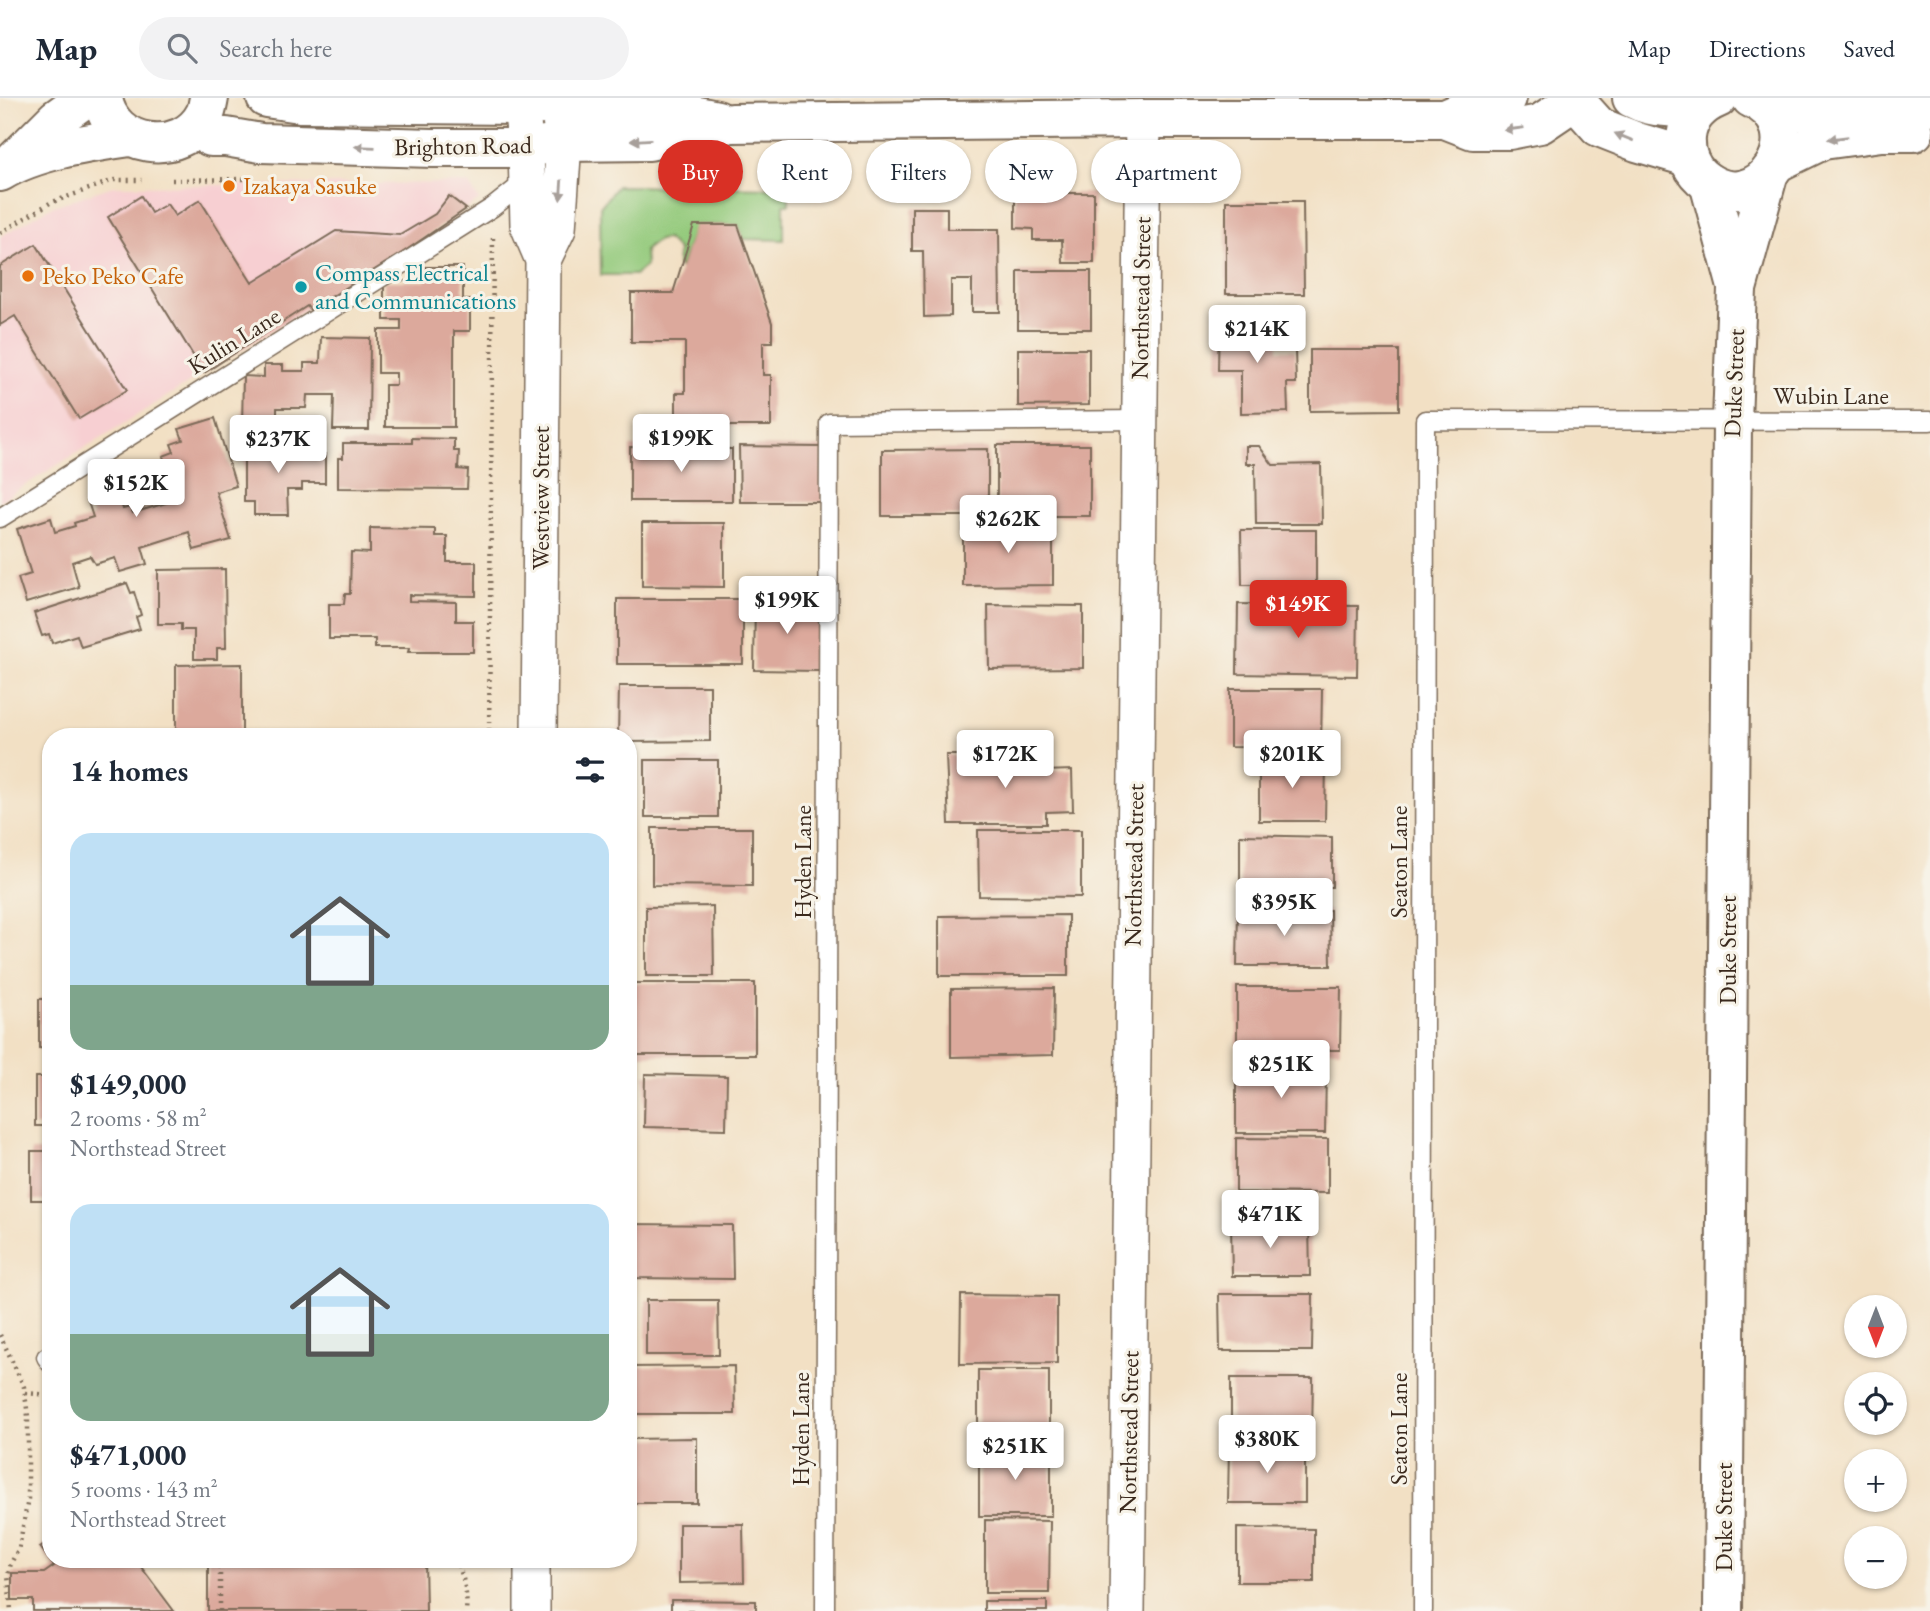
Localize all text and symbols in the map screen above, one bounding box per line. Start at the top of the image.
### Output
search box [139,17,629,80]
text: Map [35,27,97,70]
icon: search [163,29,201,67]
text: Search here [219,31,332,65]
text: Map [1628,33,1671,64]
text: Directions [1709,33,1806,64]
text: Saved [1844,33,1895,64]
one-way arrow [1503,123,1525,134]
street label: Brighton Road [394,129,533,162]
one-way arrow [1614,132,1635,143]
one-way arrow [1827,133,1849,144]
one-way arrow [630,135,652,146]
chip: Buy [658,140,743,203]
chip: Rent [757,140,852,203]
chip: Filters [866,140,971,203]
chip: New [985,140,1077,203]
chip: Apartment [1091,140,1241,203]
one-way arrow [354,141,376,152]
place label: Izakaya Sasuke [243,170,377,201]
marker: Izakaya Sasuke [221,178,237,194]
one-way arrow [555,179,566,201]
street label: Northstead Street [1124,216,1157,380]
place label: Compass Electrical and Communications [315,257,516,316]
place label: Peko Peko Cafe [42,260,184,291]
marker: Peko Peko Cafe [20,268,36,284]
marker: Compass Electrical and Communications [293,279,309,295]
street label: Kulin Lane [182,300,286,381]
pin: $214K [1208,306,1306,365]
text: $214K [1225,313,1289,343]
street label: Duke Street [1716,328,1751,438]
street label: Wubin Lane [1773,380,1889,411]
pin: $199K [632,414,730,474]
pin: $237K [229,416,327,475]
text: $199K [649,422,713,452]
text: $237K [246,423,310,453]
street label: Westview Street [525,426,556,570]
pin: $152K [87,460,185,519]
text: $152K [104,467,168,497]
pin: $262K [959,496,1057,555]
text: $262K [976,503,1040,533]
pin: $199K [738,576,836,636]
pin: $149K [1249,580,1347,640]
text: $199K [755,584,819,614]
text: $149K [1266,588,1330,618]
pin: $172K [956,730,1054,790]
pin: $201K [1243,730,1341,790]
text: $172K [973,738,1037,768]
text: $201K [1260,738,1324,768]
text: 14 homes [70,751,188,790]
icon: filters [571,751,609,789]
street label: Northstead Street [1117,783,1150,947]
street label: Hyden Lane [787,805,818,919]
street label: Seaton Lane [1383,806,1414,918]
icon: home [277,878,403,1004]
pin: $395K [1235,878,1333,938]
text: $395K [1252,886,1316,916]
street label: Duke Street [1712,895,1743,1004]
pin: $251K [1232,1040,1330,1100]
text: $251K [1249,1048,1313,1078]
text: $149,000 [70,1064,186,1103]
text: 2 rooms · 58 m² [70,1103,207,1133]
text: Northstead Street [70,1133,226,1163]
pin: $471K [1221,1190,1319,1250]
text: $471K [1238,1198,1302,1228]
icon: home [277,1249,403,1375]
north arrow [1844,1295,1908,1358]
map controls [1844,1295,1907,1589]
street label: Northstead Street [1112,1350,1145,1514]
street label: Hyden Lane [785,1372,816,1486]
button: locate [1844,1372,1907,1435]
street label: Seaton Lane [1383,1373,1414,1485]
pin: $380K [1218,1416,1316,1475]
pin: $251K [966,1422,1064,1482]
text: $380K [1235,1423,1299,1453]
text: $251K [983,1430,1047,1460]
text: $471,000 [70,1435,186,1474]
button: + [1844,1449,1907,1512]
street label: Duke Street [1708,1462,1739,1571]
text: 5 rooms · 143 m² [70,1474,218,1504]
text: Northstead Street [70,1504,226,1534]
button: − [1844,1526,1907,1589]

